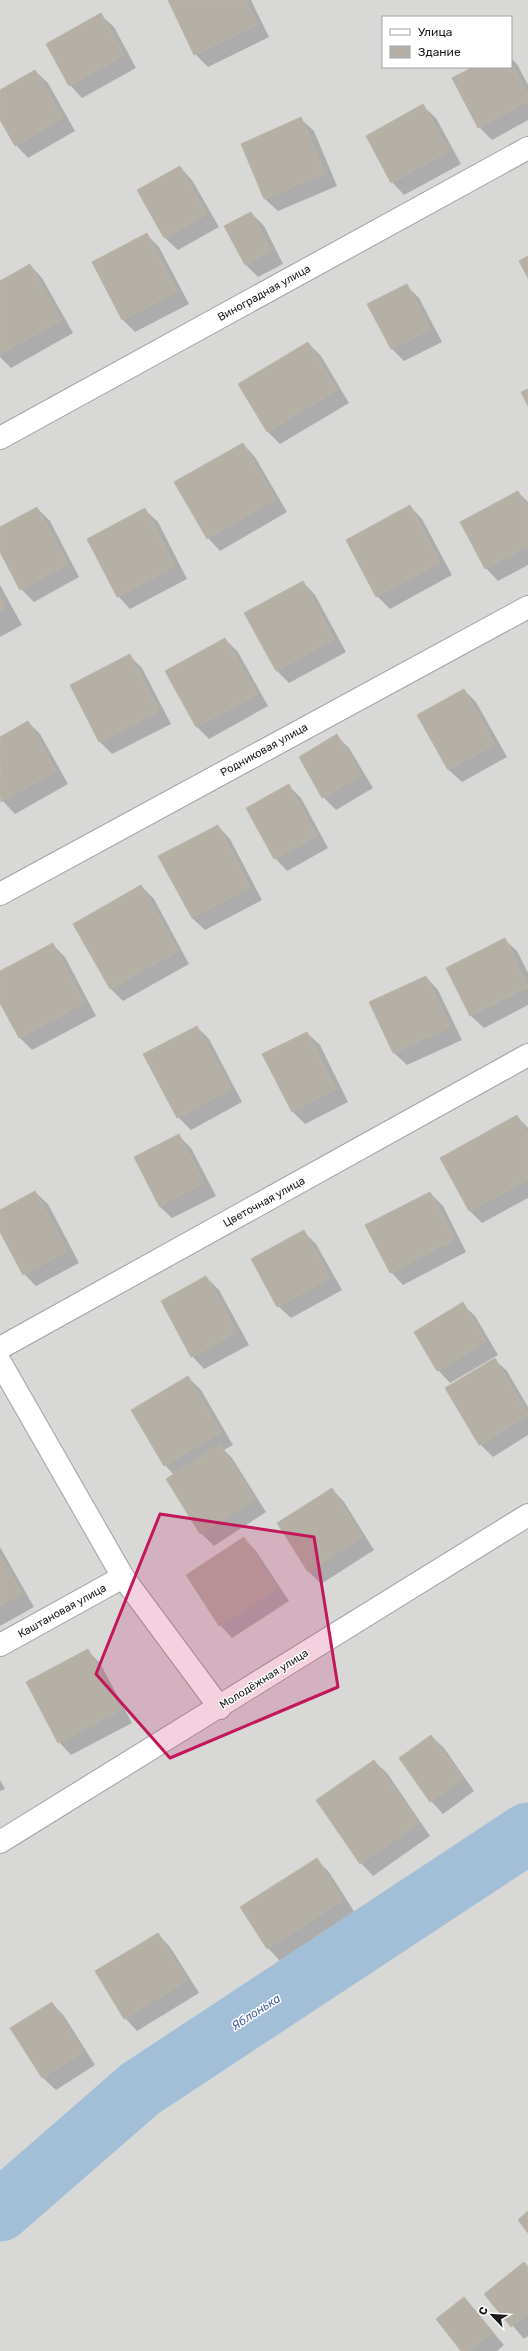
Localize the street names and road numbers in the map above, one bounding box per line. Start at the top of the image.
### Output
street label: Виноградная улица [215,262,313,324]
street label: Родниковая улица [218,721,310,779]
street label: Цветочная улица [221,1174,307,1230]
street label: Каштановая улица [16,1581,108,1641]
street label: Молодёжная улица [217,1646,311,1712]

